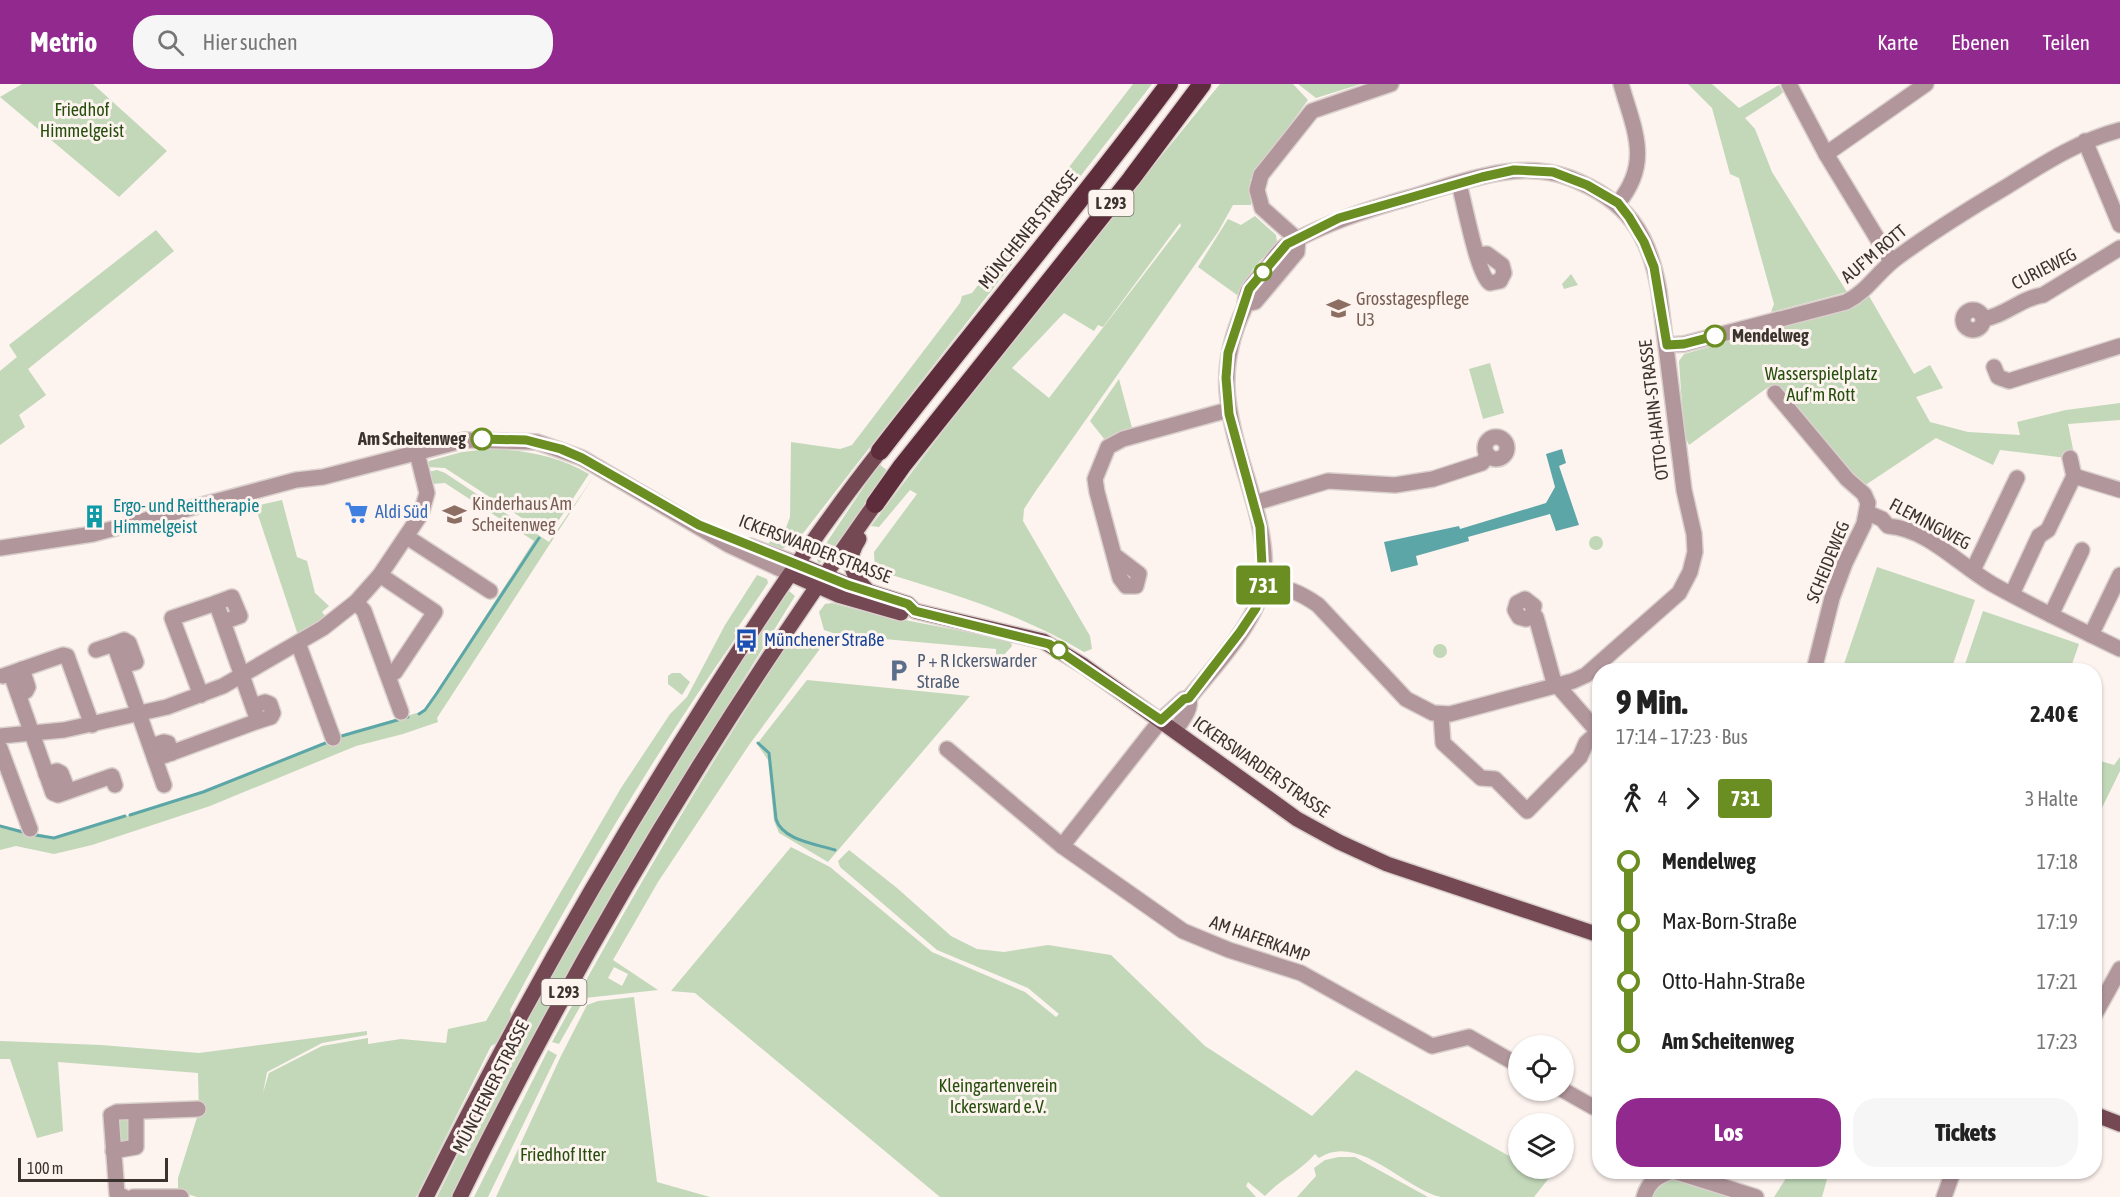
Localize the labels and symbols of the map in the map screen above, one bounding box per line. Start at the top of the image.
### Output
park label: Friedhof Himmelgeist [40,99,124,141]
street label: MÜNCHENER STRASSE [974,166,1082,293]
road number: L 293 [1088,190,1134,216]
street label: AUF'M ROTT [1837,220,1911,287]
street label: CURIEWEG [2008,243,2080,294]
unlabelled marker [1254,263,1272,281]
place label: Grosstagespflege U3 [1356,288,1469,330]
school or university icon: Grosstagespflege U3 [1325,296,1351,322]
marker: Mendelweg [1704,325,1726,347]
place label: Mendelweg [1732,325,1809,346]
street label: OTTO-HAHN-STRASSE [1634,338,1673,482]
park label: Wasserspielplatz Auf'm Rott [1765,363,1878,405]
place label: Am Scheitenweg [357,428,466,449]
marker: Am Scheitenweg [471,428,493,450]
place label: Kinderhaus Am Scheitenweg [472,493,572,535]
street label: FLEMINGWEG [1886,493,1974,554]
place label: Ergo- und Reittherapie Himmelgeist [113,495,259,537]
supermarket icon: Aldi Süd [344,499,370,525]
place label: Aldi Süd [375,501,428,522]
school or university icon: Kinderhaus Am Scheitenweg [441,501,467,527]
building icon: Ergo- und Reittherapie Himmelgeist [82,503,108,529]
street label: ICKERSWARDER STRASSE [736,510,895,587]
street label: SCHEIDEWEG [1802,518,1853,606]
line badge: 731 [1228,566,1298,604]
bus stop icon: Münchener Straße [733,627,759,653]
place label: Münchener Straße [764,629,884,650]
unlabelled marker [1050,641,1068,659]
place label: P + R Ickerswarder Straße [917,650,1037,692]
parking icon: P + R Ickerswarder Straße [886,658,912,684]
street label: ICKERSWARDER STRASSE [1189,712,1334,822]
street label: AM HAFERKAMP [1207,911,1313,966]
road number: L 293 [542,979,586,1005]
street label: MÜNCHENER STRASSE [448,1017,533,1156]
park label: Kleingartenverein Ickersward e.V. [939,1075,1058,1117]
park label: Friedhof Itter [520,1144,607,1165]
scale bar [18,1155,168,1182]

